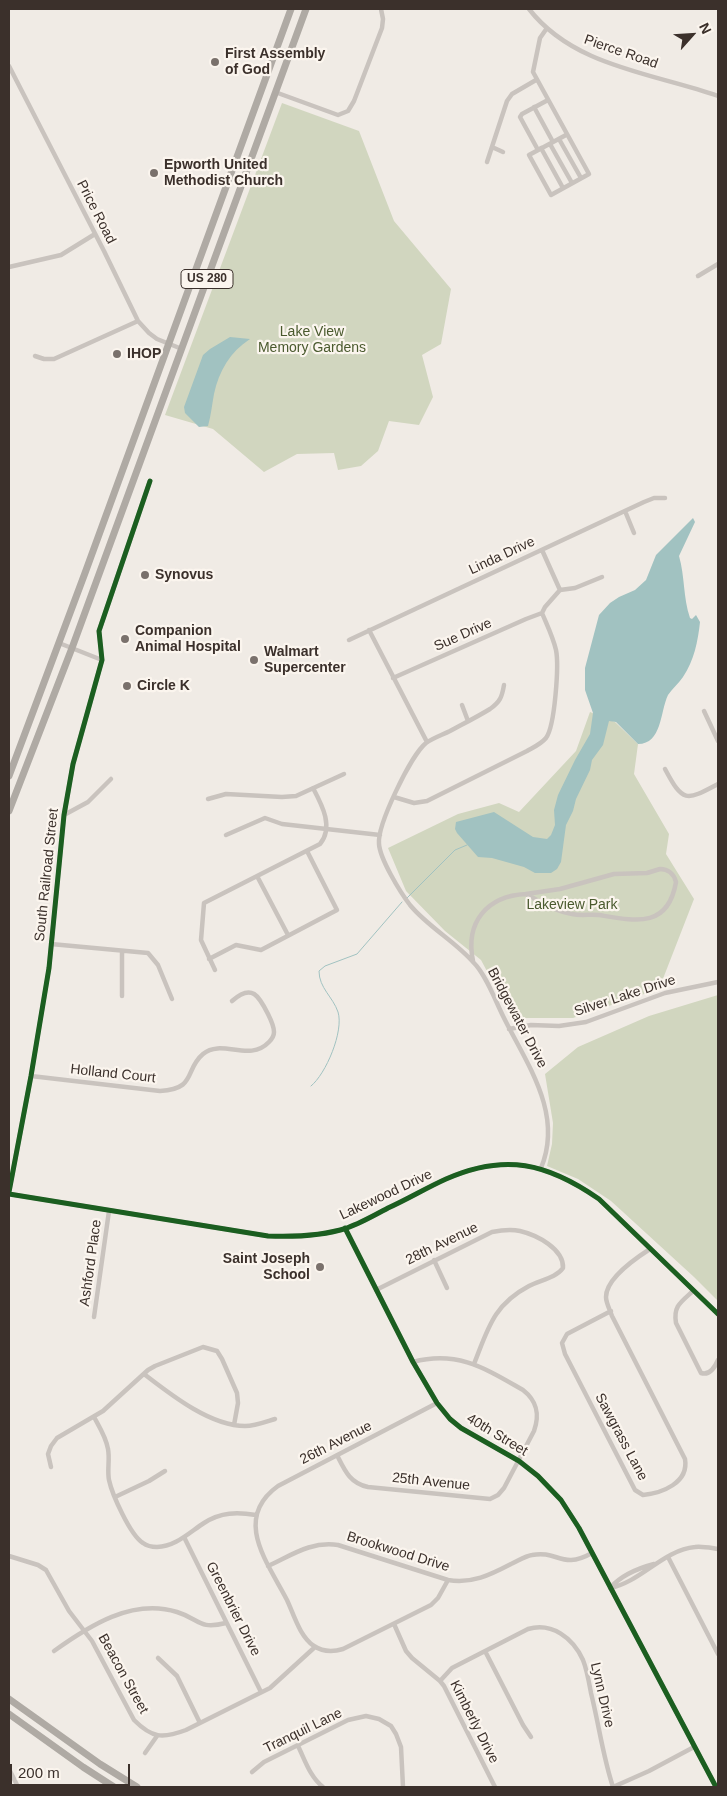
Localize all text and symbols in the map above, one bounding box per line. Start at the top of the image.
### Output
north arrow [667,10,717,60]
text: N [696,20,715,36]
street label: Pierce Road [582,32,660,72]
place label: First Assembly of God [225,46,325,78]
marker: First Assembly of God [209,56,221,68]
place label: Epworth United Methodist Church [164,157,283,190]
marker: Epworth United Methodist Church [148,167,160,179]
street label: Price Road [73,177,119,247]
road number: US 280 [181,270,233,288]
park label: Lake View Memory Gardens [258,324,366,357]
place label: IHOP [127,346,161,362]
marker: IHOP [111,348,123,360]
street label: Linda Drive [466,533,538,579]
place label: Synovus [155,567,213,583]
marker: Synovus [139,569,151,581]
street label: Sue Drive [432,615,494,655]
place label: Companion Animal Hospital [135,623,241,656]
marker: Companion Animal Hospital [119,633,131,645]
place label: Walmart Supercenter [264,644,346,676]
marker: Walmart Supercenter [248,654,260,666]
place label: Circle K [137,678,190,694]
marker: Circle K [121,680,133,692]
street label: South Railroad Street [32,808,62,942]
park label: Lakeview Park [526,897,618,913]
street label: Bridgewater Drive [483,965,551,1071]
street label: Silver Lake Drive [572,972,678,1020]
street label: Holland Court [70,1061,156,1087]
street label: Lakewood Drive [337,1166,435,1224]
street label: Ashford Place [77,1219,105,1307]
street label: 28th Avenue [403,1219,481,1269]
place label: Saint Joseph School [223,1251,310,1284]
marker: Saint Joseph School [314,1261,326,1273]
street label: Sawgrass Lane [591,1390,651,1484]
street label: 40th Street [463,1410,531,1460]
street label: 26th Avenue [297,1418,375,1468]
street label: 25th Avenue [391,1470,471,1494]
street label: Brookwood Drive [345,1528,451,1576]
street label: Greenbrier Drive [202,1559,264,1659]
street label: Beacon Street [94,1631,152,1717]
street label: Lynn Drive [586,1661,618,1729]
street label: Kimberly Drive [446,1678,502,1766]
street label: Tranquil Lane [261,1705,345,1757]
scale bar [12,1754,132,1786]
text: 200 m [18,1764,60,1781]

